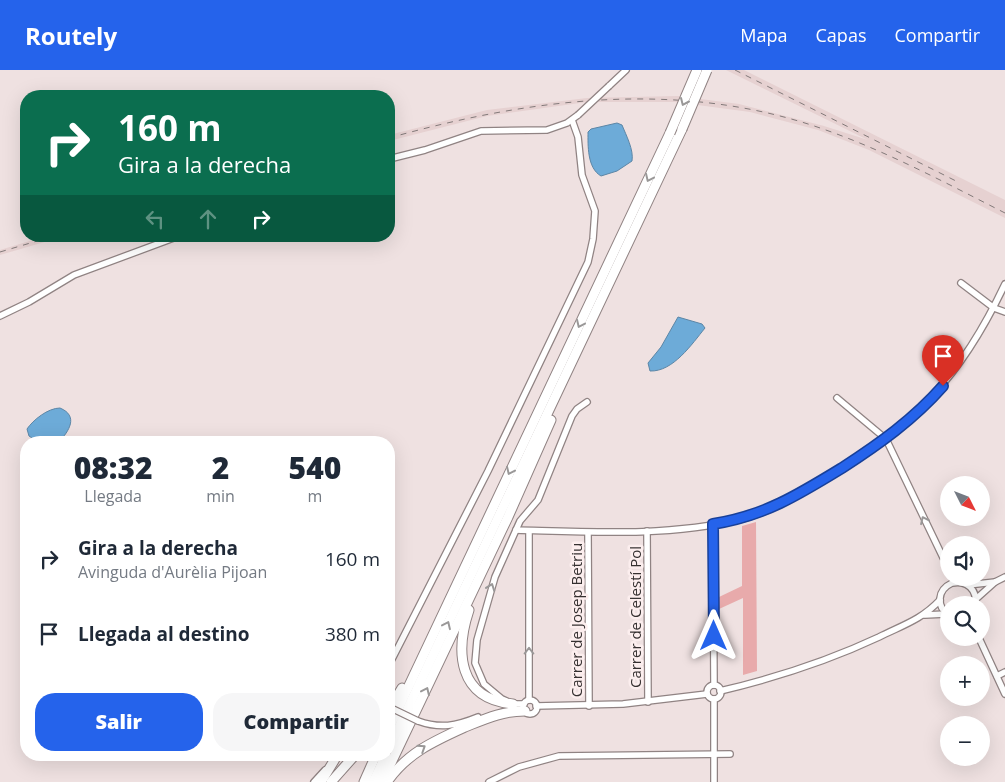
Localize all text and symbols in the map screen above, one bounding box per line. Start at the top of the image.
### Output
text: Routely [25,19,117,52]
text: Mapa [740,23,788,47]
text: Capas [816,23,866,47]
text: Compartir [894,23,980,47]
one-way arrow [680,97,691,106]
text: 160 m [118,104,222,151]
icon: right [35,110,100,175]
text: Gira a la derecha [118,149,291,179]
one-way arrow [646,172,656,181]
icon: left [141,205,169,233]
icon: ahead [194,205,222,233]
icon: right [247,205,275,233]
one-way arrow [576,319,586,328]
pin [922,335,964,386]
icon: arrive [929,342,957,370]
text: 08:32 [74,447,153,488]
text: 2 [212,447,229,488]
text: 540 [289,447,341,488]
one-way arrow [506,466,517,475]
north arrow [940,476,990,526]
map controls [940,476,990,766]
text: Llegada [84,485,142,507]
text: min [206,485,235,507]
text: m [308,485,322,507]
one-way arrow [920,516,931,525]
text: Gira a la derecha [78,535,238,561]
button: sound [940,536,990,586]
street label: Carrer de Josep Betriu [566,543,586,697]
icon: right [35,545,63,573]
text: 160 m [325,546,380,572]
street label: Carrer de Celestí Pol [625,546,645,688]
text: Avinguda d'Aurèlia Pijoan [78,561,267,583]
one-way arrow [485,583,495,592]
button: search [940,596,990,646]
position arrow [687,609,739,661]
icon: arrive [35,620,63,648]
text: Llegada al destino [78,621,250,647]
text: 380 m [325,621,380,647]
one-way arrow [441,621,451,630]
one-way arrow [524,647,534,655]
button: + [940,656,990,706]
one-way arrow [419,687,429,696]
button: Salir [35,693,203,751]
button: Compartir [213,693,380,751]
button: − [940,716,990,766]
one-way arrow [416,745,425,754]

